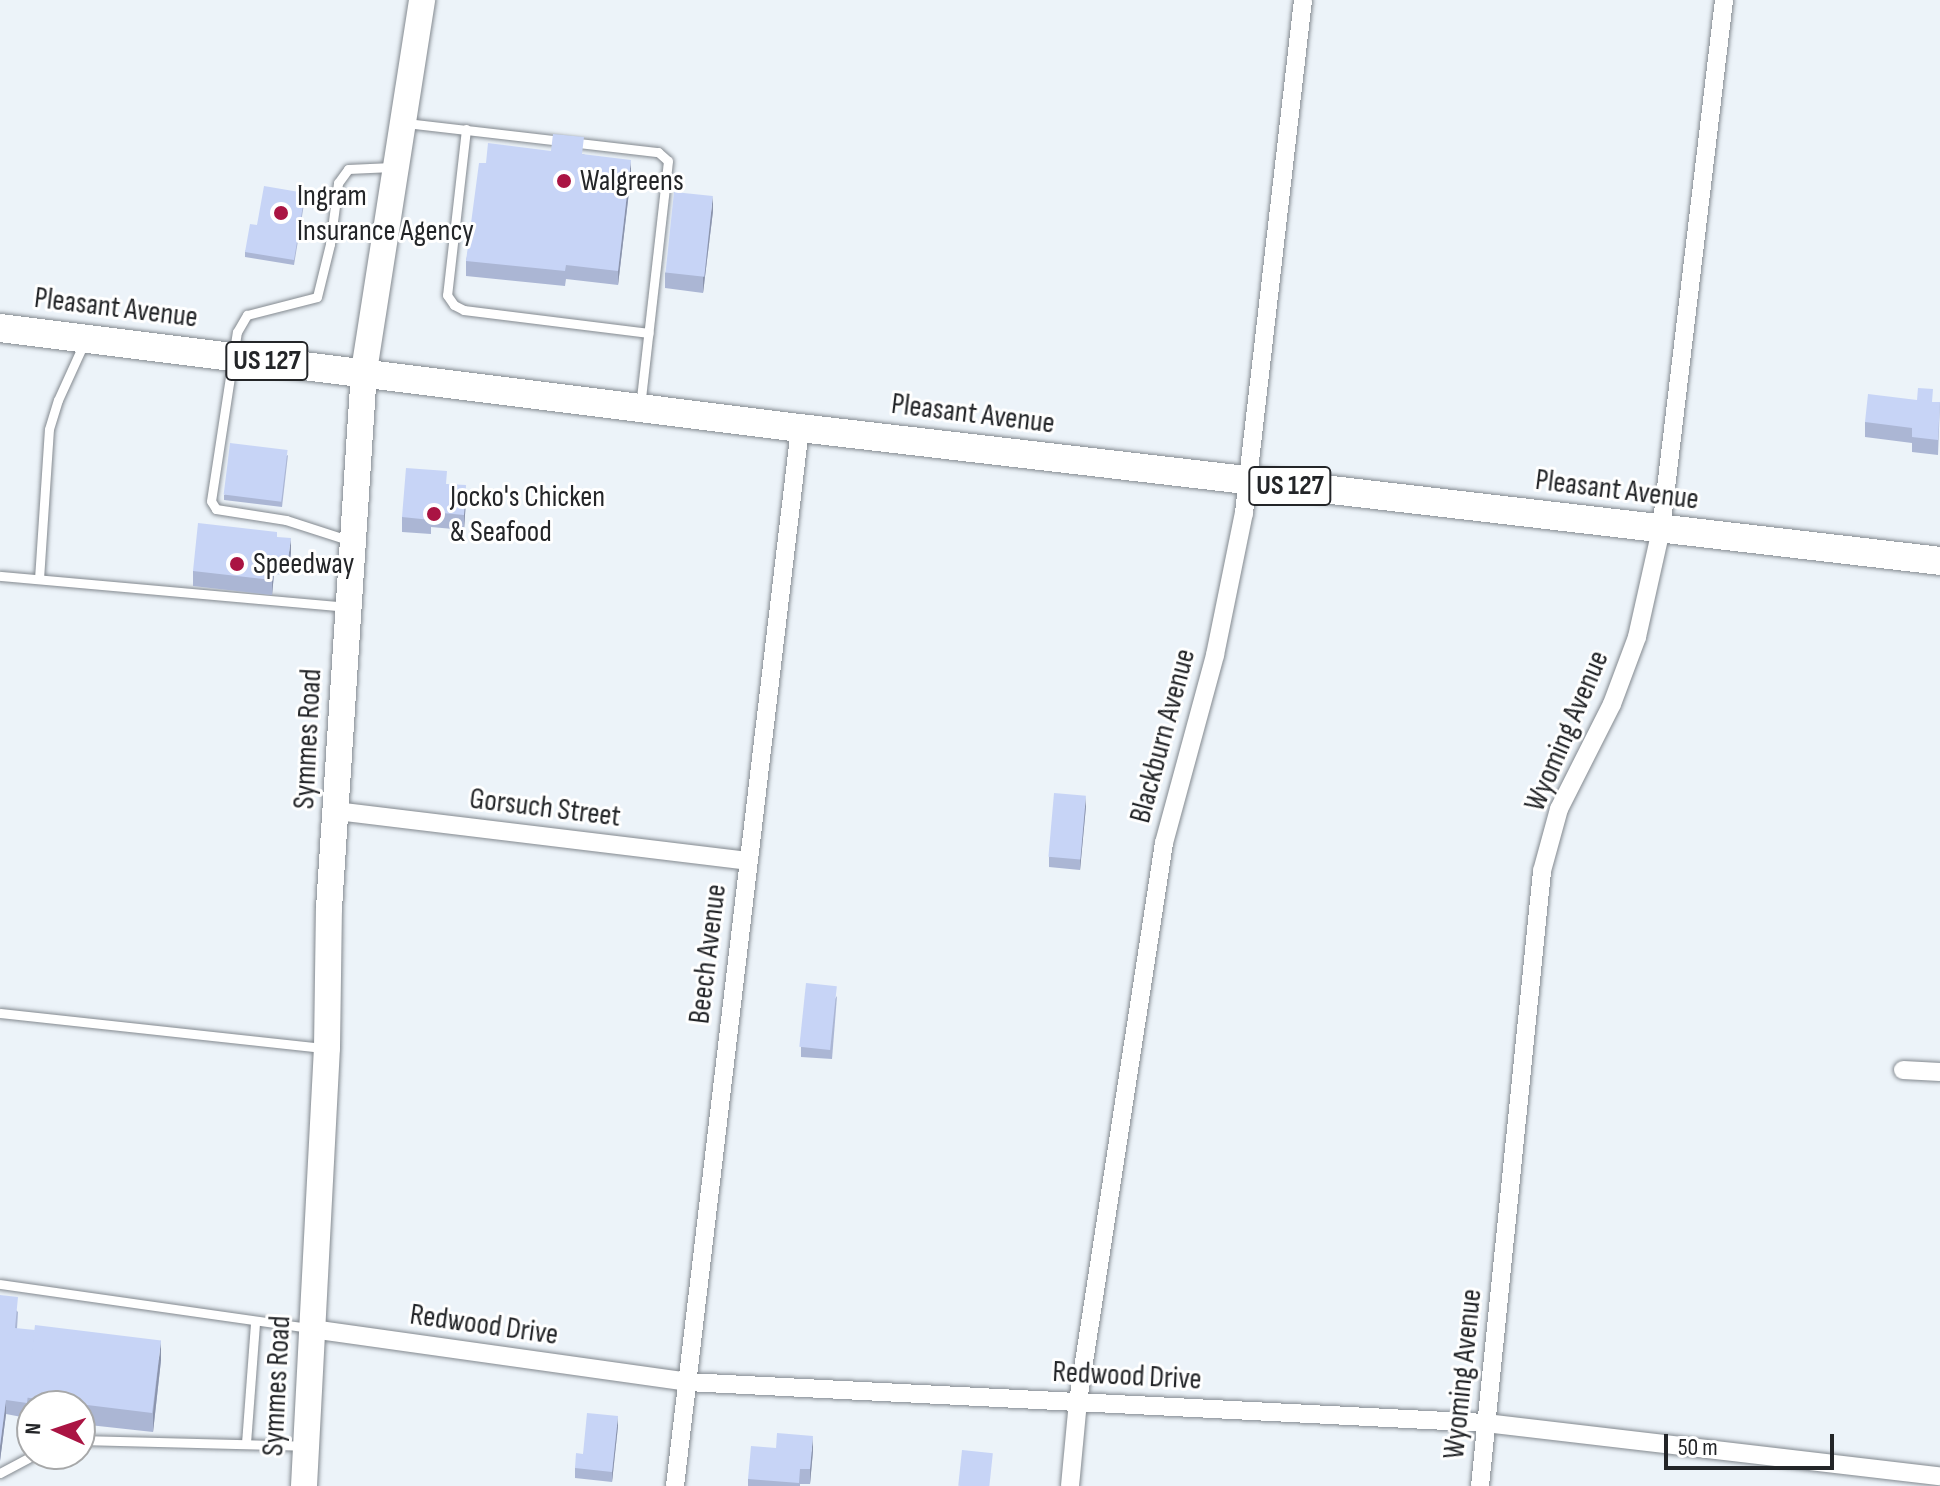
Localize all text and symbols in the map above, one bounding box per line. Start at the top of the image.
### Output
place label: Walgreens [580,163,684,199]
marker: Walgreens [555,172,573,190]
place label: Ingram Insurance Agency [297,178,474,248]
marker: Ingram Insurance Agency [272,204,290,222]
street label: Pleasant Avenue [32,280,200,336]
road number: US 127 [225,337,309,385]
street label: Pleasant Avenue [889,386,1057,442]
road number: US 127 [1248,462,1332,510]
street label: Pleasant Avenue [1533,462,1701,518]
place label: Jocko's Chicken & Seafood [450,479,605,550]
marker: Jocko's Chicken & Seafood [425,505,443,523]
place label: Speedway [253,546,354,582]
marker: Speedway [228,555,246,573]
street label: Blackburn Avenue [1123,645,1203,827]
street label: Wyoming Avenue [1517,645,1617,817]
street label: Symmes Road [286,668,330,810]
street label: Gorsuch Street [467,781,623,835]
street label: Beech Avenue [682,882,734,1026]
street label: Wyoming Avenue [1436,1287,1490,1461]
street label: Redwood Drive [408,1297,560,1353]
street label: Symmes Road [255,1315,299,1457]
street label: Redwood Drive [1051,1354,1203,1398]
north arrow [16,1390,96,1470]
scale bar [1668,1418,1838,1468]
text: N [20,1422,47,1435]
text: 50 m [1678,1433,1718,1462]

